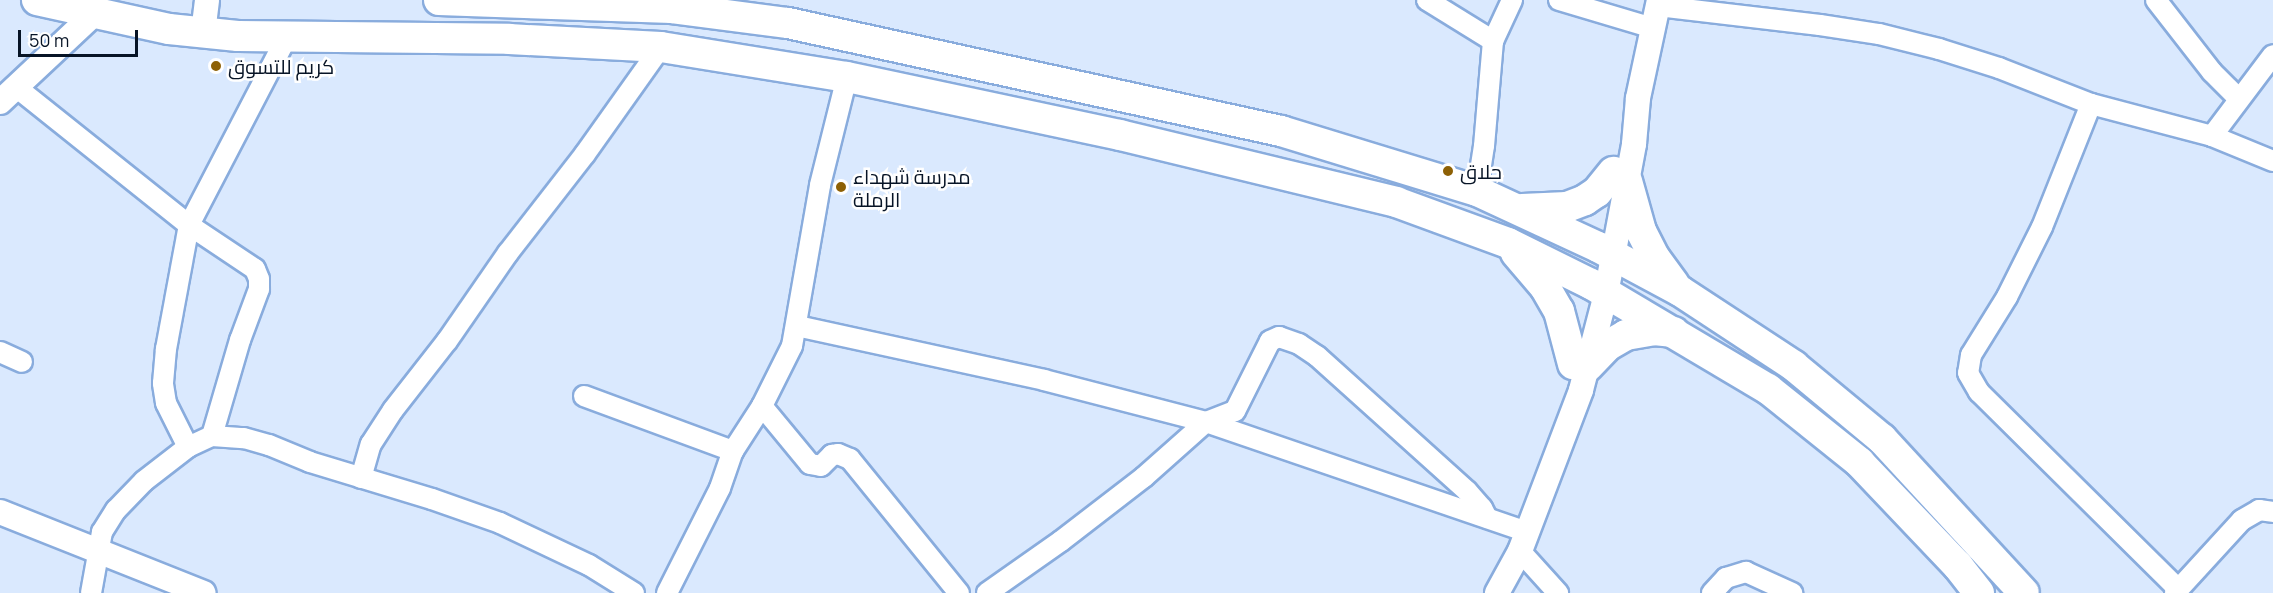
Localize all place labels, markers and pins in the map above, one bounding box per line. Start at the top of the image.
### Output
place label: كريم للتسوق [228,54,334,78]
marker: كريم للتسوق [209,59,223,73]
place label: حلاق [1460,159,1502,183]
place label: مدرسة شهداء الرملة [853,164,971,211]
marker: حلاق [1441,164,1455,178]
marker: مدرسة شهداء الرملة [834,180,848,194]

